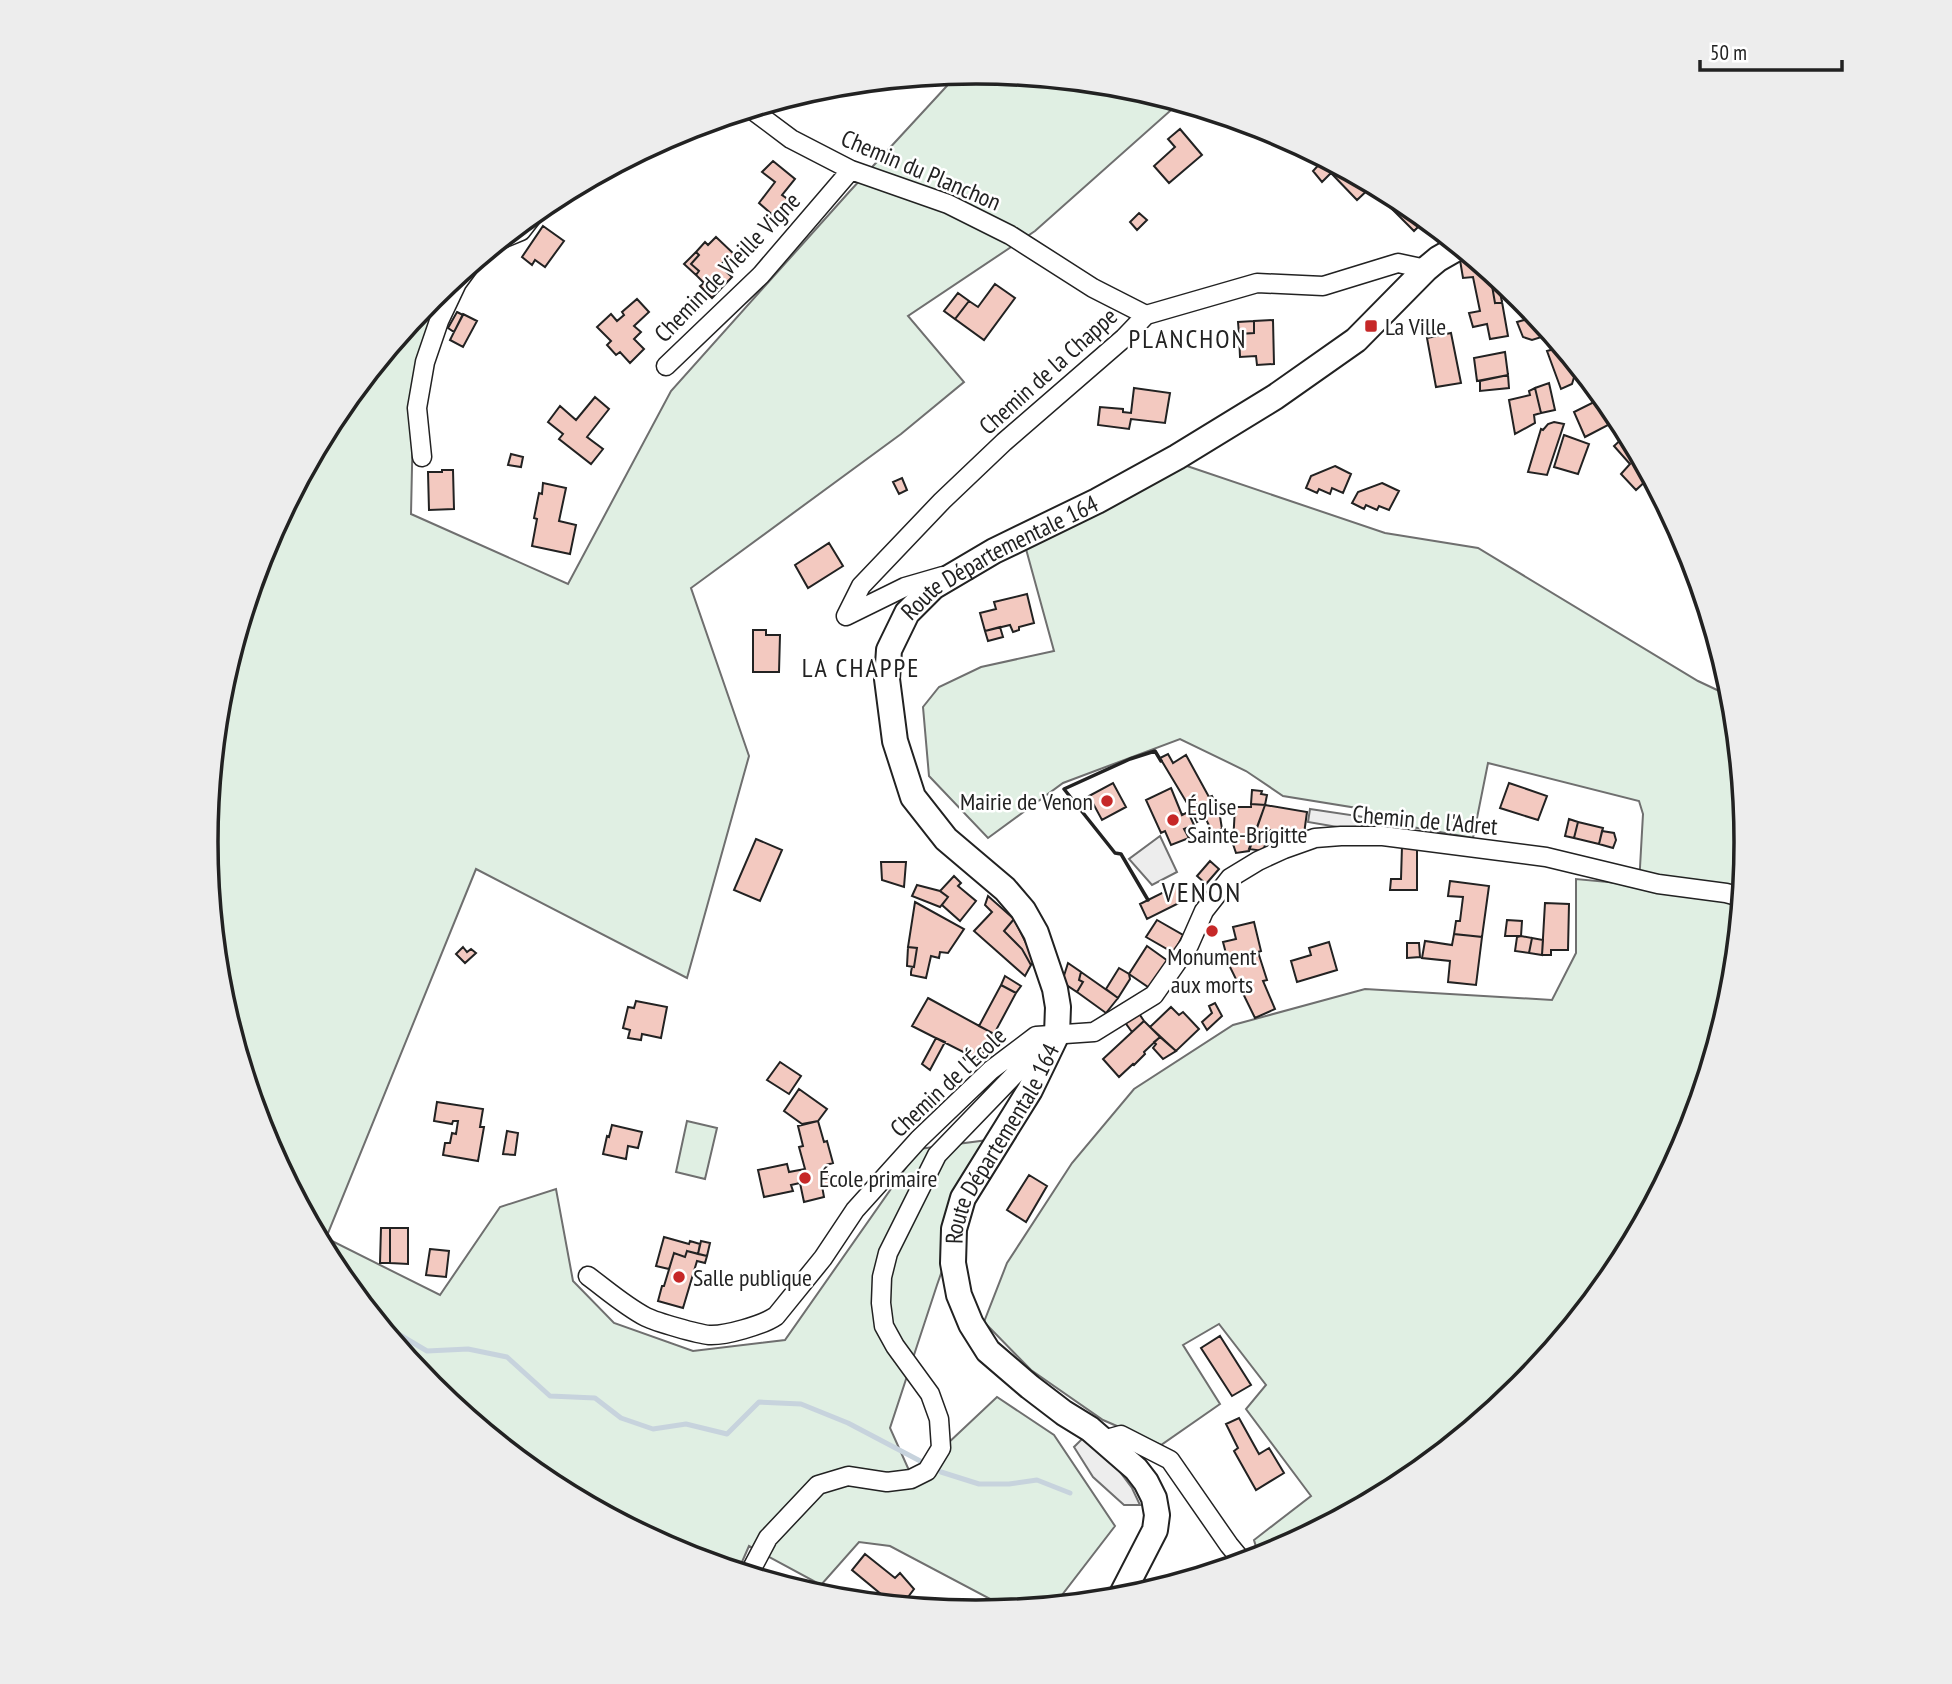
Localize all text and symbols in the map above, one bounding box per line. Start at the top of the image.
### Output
scale bar [1700,28,1842,72]
text: 50 m [1710,39,1747,66]
street label: Chemin du Planchon [837,122,1005,218]
street label: Chemin de Vieille Vigne [647,185,807,349]
street label: Chemin de la Chappe [972,301,1124,441]
place label: La Ville [1385,311,1446,342]
marker: La Ville [1363,318,1379,334]
district label: PLANCHON [1128,322,1248,355]
street label: Route Départementale 164 [894,487,1103,626]
district label: LA CHAPPE [802,651,920,684]
place label: Mairie de Venon [960,786,1093,817]
place label: Église Sainte-Brigitte [1187,791,1308,850]
marker: Mairie de Venon [1099,793,1115,809]
street label: Chemin de l'Adret [1351,798,1499,842]
marker: Église Sainte-Brigitte [1165,812,1181,828]
district label: VENON [1161,873,1242,910]
marker: Monument aux morts [1204,923,1220,939]
place label: Monument aux morts [1167,941,1257,1000]
street label: Chemin de l'École [883,1020,1013,1144]
street label: Route Départementale 164 [938,1038,1066,1244]
place label: École primaire [819,1163,938,1194]
marker: École primaire [797,1170,813,1186]
place label: Salle publique [693,1262,812,1293]
marker: Salle publique [671,1269,687,1285]

